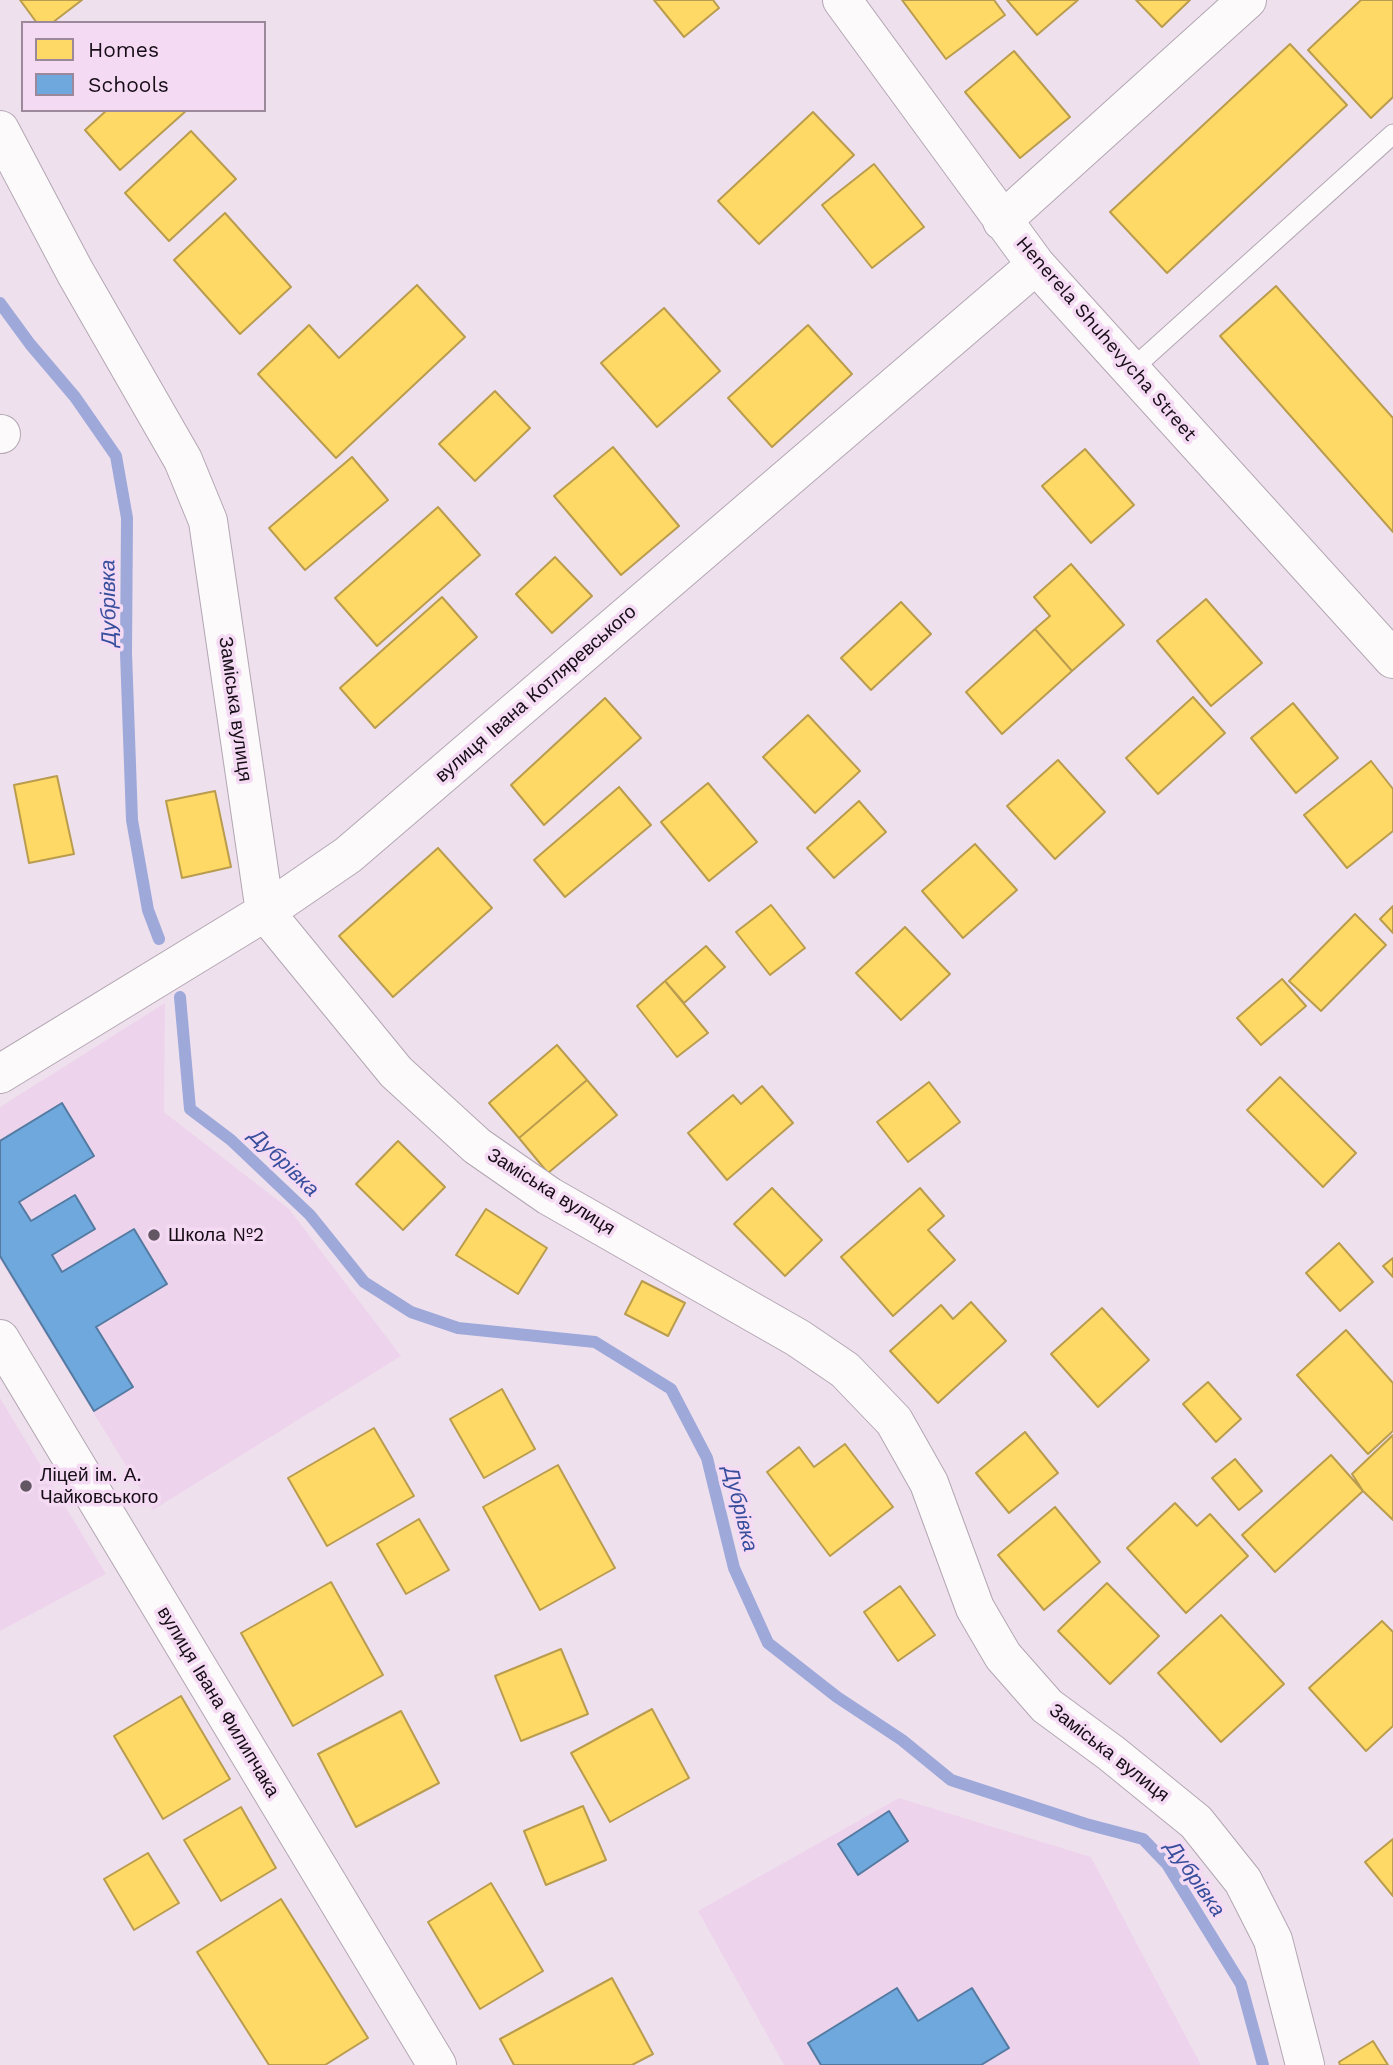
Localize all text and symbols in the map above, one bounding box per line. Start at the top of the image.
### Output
legend [21,21,266,112]
text: Homes [88,37,159,62]
text: Schools [88,72,169,97]
street label: Henerela Shuhevycha Street [1011,232,1201,446]
water label: Дубрівка [96,559,122,647]
street label: вулиця Івана Котляревського [431,600,641,788]
street label: Заміська вулиця [214,635,256,783]
water label: Дубрівка [244,1124,324,1202]
street label: Заміська вулиця [483,1144,619,1240]
place label: Школа №2 [168,1224,264,1246]
marker: Школа №2 [146,1227,162,1243]
place label: Ліцей ім. А. Чайковського [40,1464,158,1508]
water label: Дубрівка [717,1464,763,1554]
marker: Ліцей ім. А. Чайковського [18,1478,34,1494]
street label: вулиця Івана Филипчака [152,1603,284,1801]
street label: Заміська вулиця [1044,1699,1174,1807]
water label: Дубрівка [1160,1836,1230,1922]

